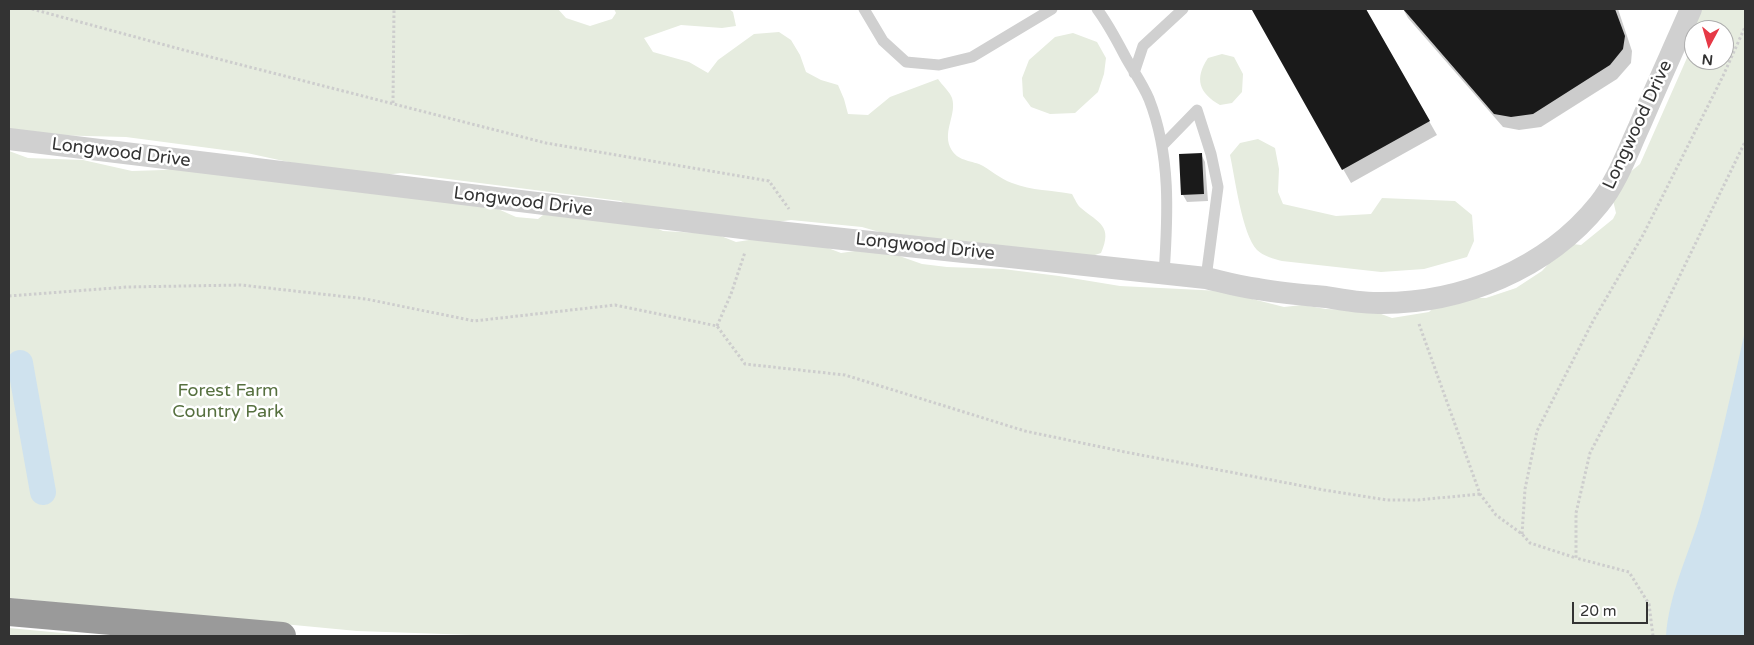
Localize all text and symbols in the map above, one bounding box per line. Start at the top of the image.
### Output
north arrow [1684,20,1734,70]
text: N [1701,50,1714,68]
street label: Longwood Drive [1599,57,1677,193]
street label: Longwood Drive [50,134,192,172]
street label: Longwood Drive [452,183,594,221]
street label: Longwood Drive [854,229,996,265]
park label: Forest Farm Country Park [172,380,284,422]
scale bar [1574,592,1650,624]
text: 20 m [1580,602,1617,620]

